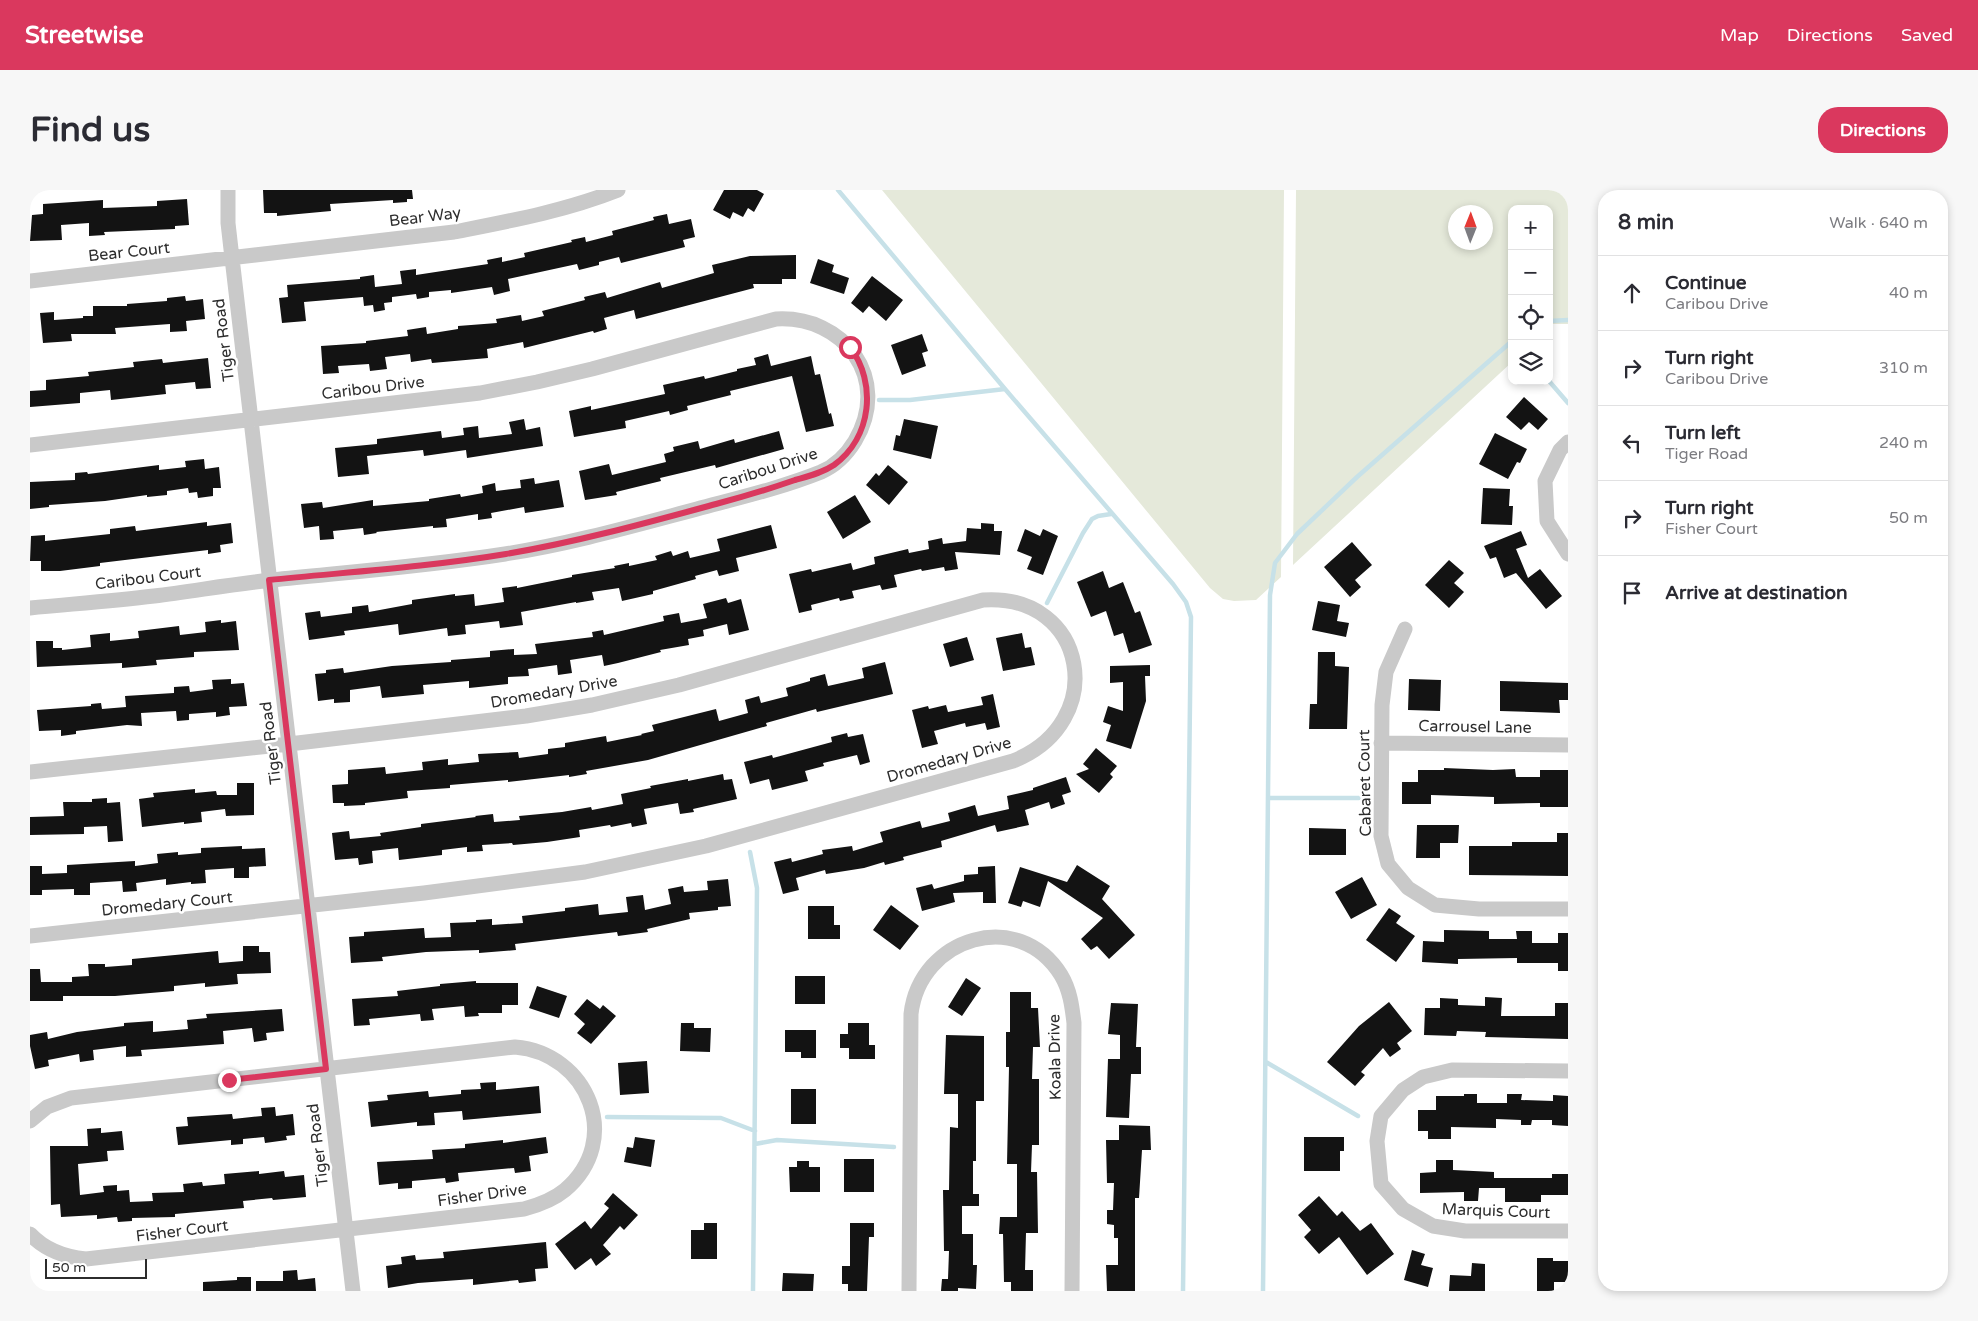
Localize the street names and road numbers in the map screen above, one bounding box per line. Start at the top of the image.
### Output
street label: Bear Way [388,203,463,231]
street label: Bear Court [87,238,171,266]
street label: Tiger Road [209,297,239,383]
street label: Caribou Drive [320,372,426,404]
street label: Caribou Drive [716,444,820,494]
street label: Caribou Court [94,562,202,594]
street label: Dromedary Drive [489,671,619,713]
street label: Tiger Road [256,700,286,786]
street label: Carrousel Lane [1418,716,1532,738]
street label: Cabaret Court [1354,729,1376,837]
street label: Dromedary Drive [884,733,1014,787]
street label: Dromedary Court [100,887,234,921]
street label: Koala Drive [1044,1014,1066,1100]
street label: Tiger Road [303,1102,333,1188]
street label: Fisher Drive [436,1179,528,1211]
street label: Marquis Court [1441,1199,1551,1223]
street label: Fisher Court [135,1215,229,1247]

